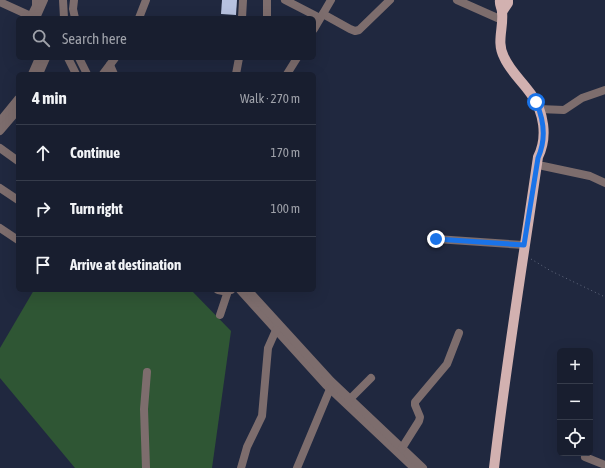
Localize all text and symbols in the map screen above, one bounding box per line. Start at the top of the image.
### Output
search box [16,16,316,60]
icon: search [30,27,52,49]
text: Search here [62,30,127,47]
text: 4 min [32,88,67,108]
text: Walk · 270 m [240,91,300,106]
route start [527,93,545,111]
icon: ahead [32,142,54,164]
text: Continue [70,144,120,161]
text: 170 m [271,145,300,160]
icon: right [32,198,54,220]
text: Turn right [70,200,123,217]
text: 100 m [271,201,300,216]
route end [427,230,445,248]
icon: arrive [32,254,54,276]
text: Arrive at destination [70,256,181,273]
map controls [557,348,593,456]
button: + [557,348,593,384]
button: − [557,384,593,420]
button: locate [557,420,593,456]

